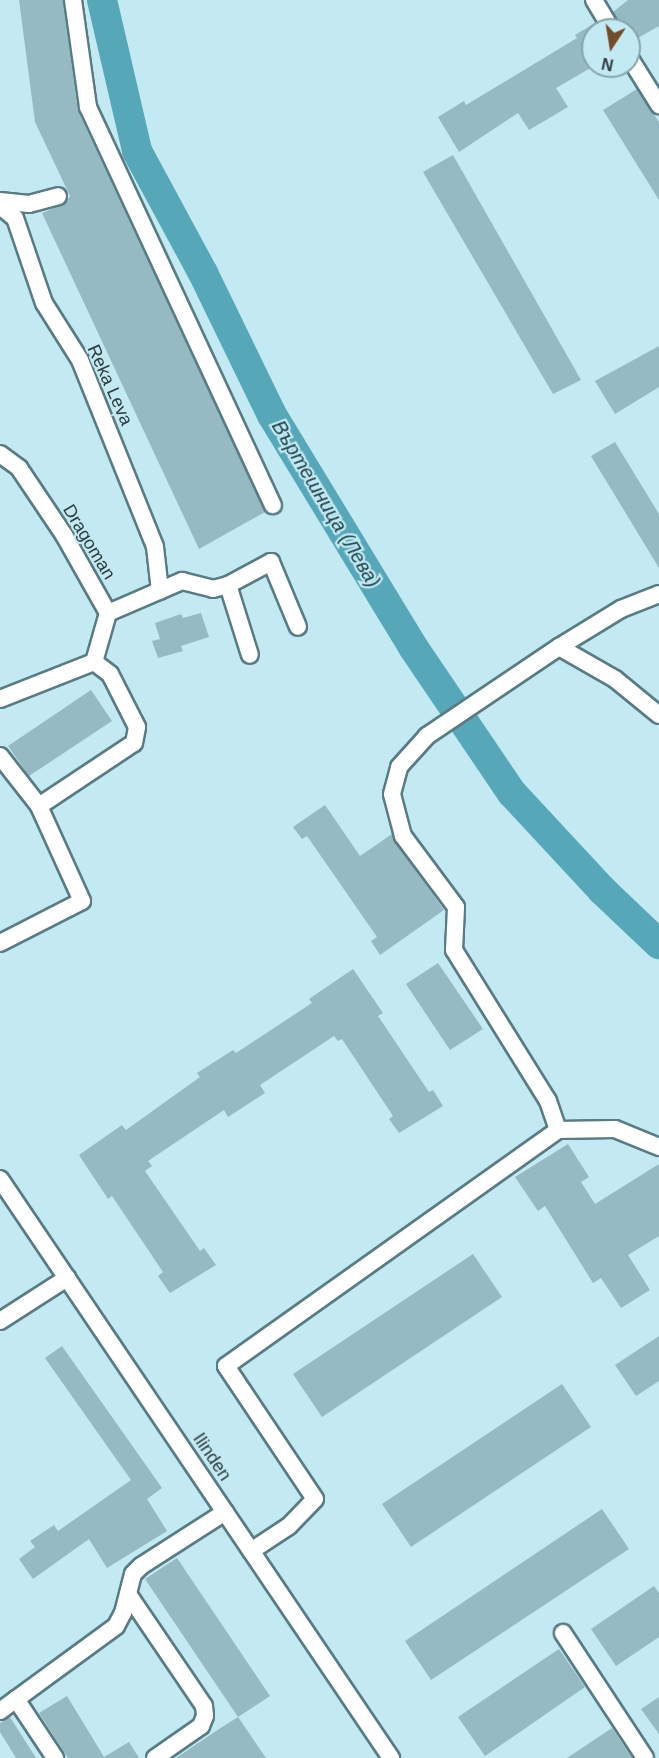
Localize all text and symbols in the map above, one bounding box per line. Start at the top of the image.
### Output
north arrow [581,18,641,78]
text: N [600,55,615,74]
street label: Reka Leva [83,341,137,429]
water label: Въртешница (Лева) [267,416,385,592]
street label: Dragoman [58,500,120,584]
street label: Ilinden [188,1429,236,1485]

